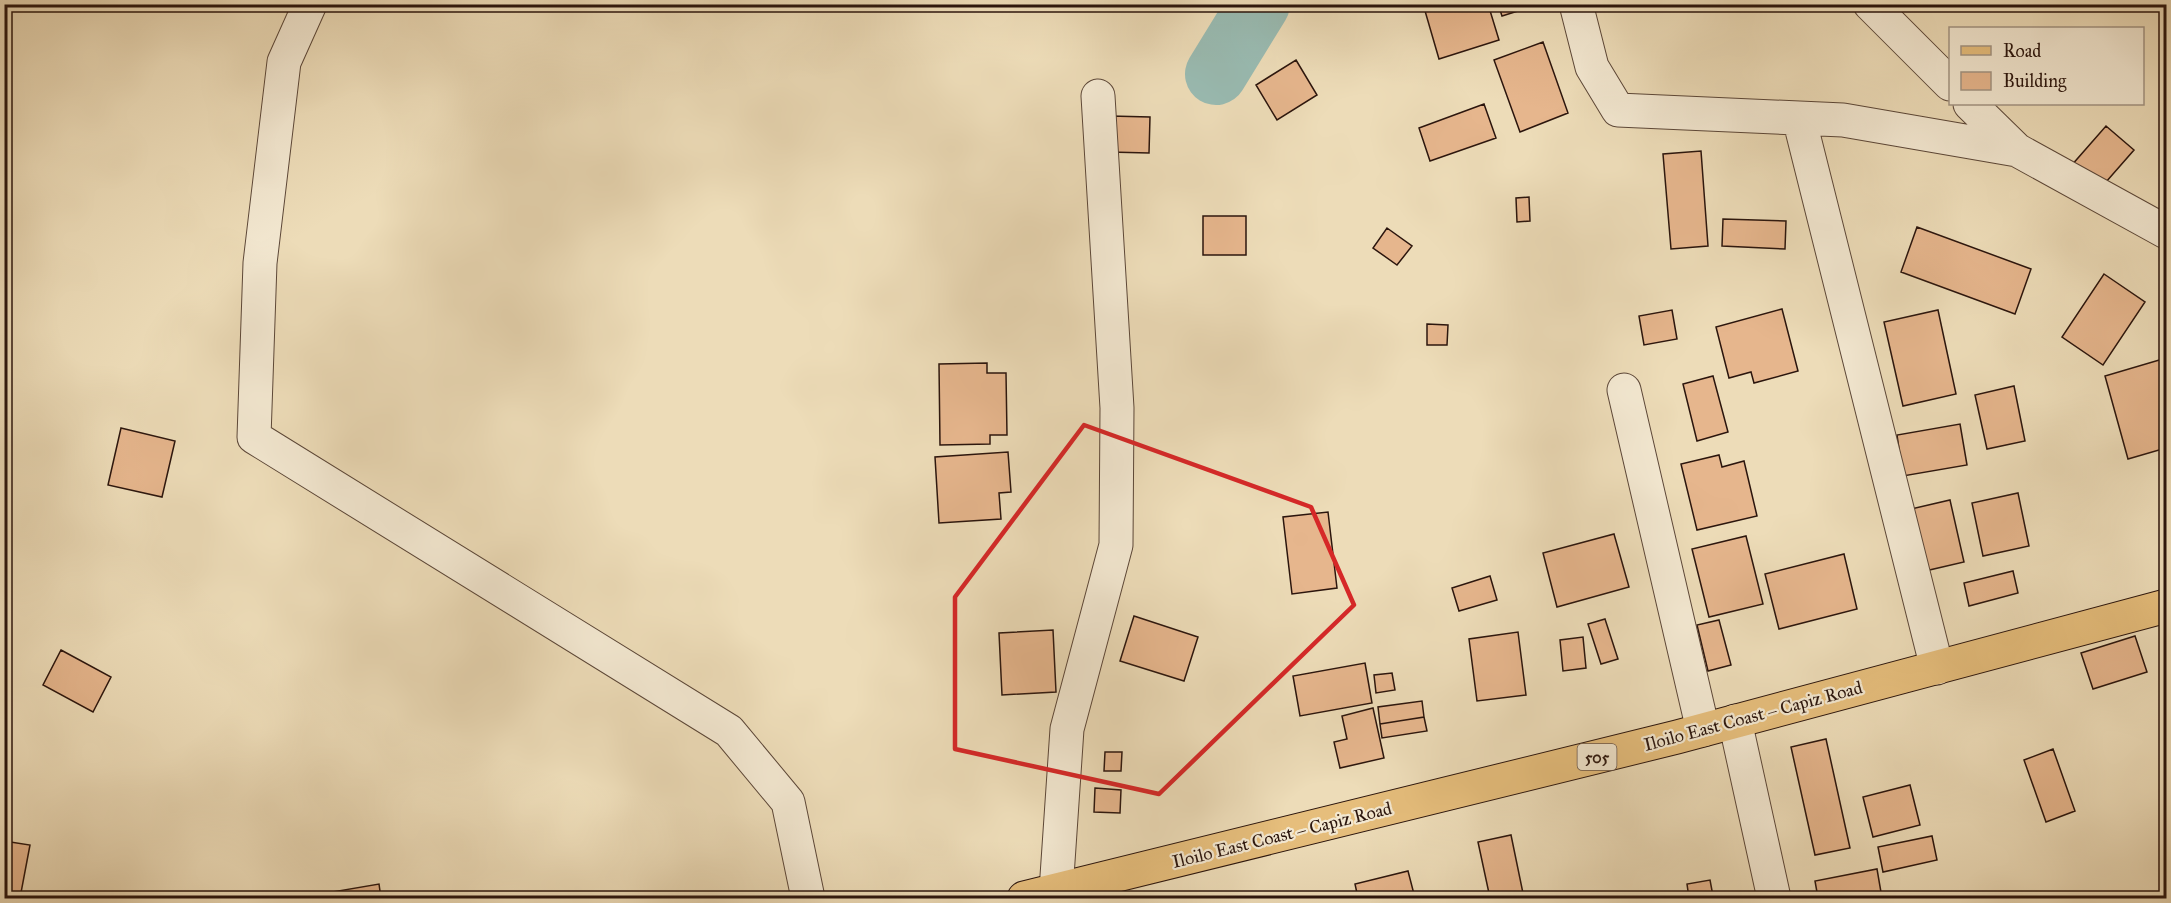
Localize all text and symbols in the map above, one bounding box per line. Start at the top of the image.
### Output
legend [1949,27,2144,105]
text: Road [2003,40,2041,62]
text: Building [2003,70,2067,93]
street label: Iloilo East Coast – Capiz Road [1641,676,1865,756]
road number: 505 [1578,744,1616,770]
street label: Iloilo East Coast – Capiz Road [1170,797,1394,873]

